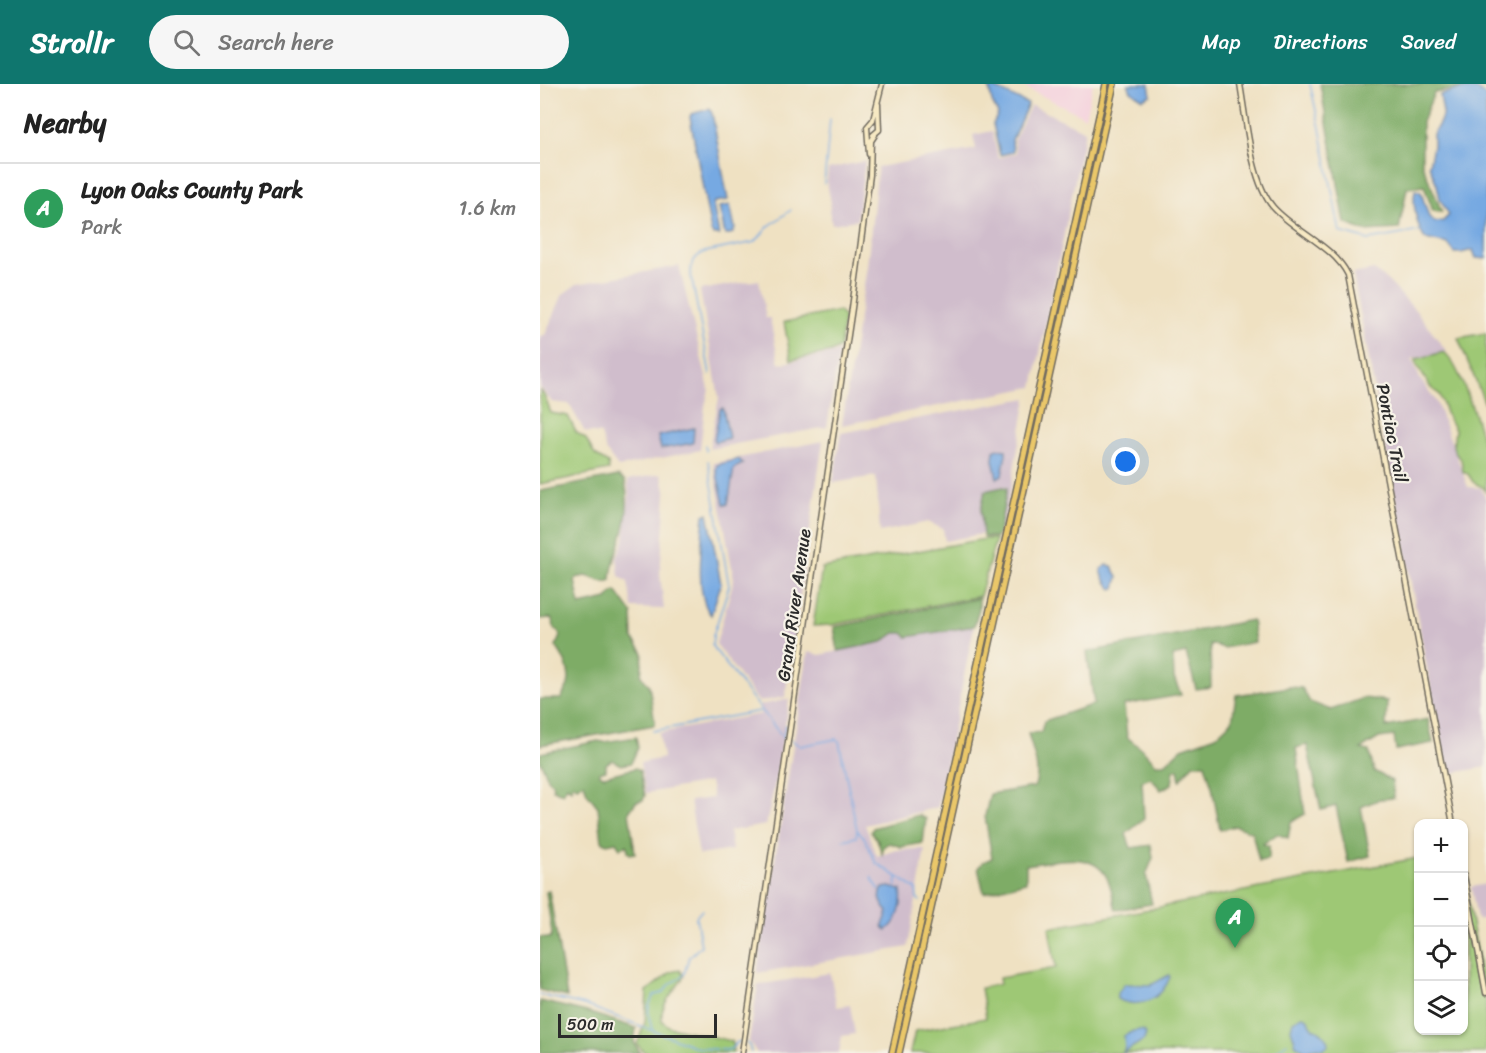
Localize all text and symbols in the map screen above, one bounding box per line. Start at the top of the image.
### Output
search box [149,15,569,69]
text: Strollr [30,18,113,67]
text: Search here [218,23,334,62]
text: Map [1202,23,1240,61]
text: Directions [1273,23,1368,61]
text: Saved [1401,23,1456,61]
icon: search [170,26,203,59]
text: Nearby [24,100,106,146]
text: Lyon Oaks County Park [81,171,304,210]
text: A [37,191,50,226]
text: 1.6 km [459,191,516,226]
text: Park [81,210,122,245]
street label: Pontiac Trail [1367,381,1417,486]
your location [1111,447,1140,476]
street label: Grand River Avenue [767,526,821,683]
map controls [1414,819,1468,1035]
button: + [1414,819,1468,873]
button: − [1414,873,1468,927]
pin: A [1216,898,1254,948]
button: locate [1414,927,1468,981]
button: layers [1414,981,1468,1035]
text: 500 m [567,1010,613,1039]
scale bar [558,1011,717,1038]

